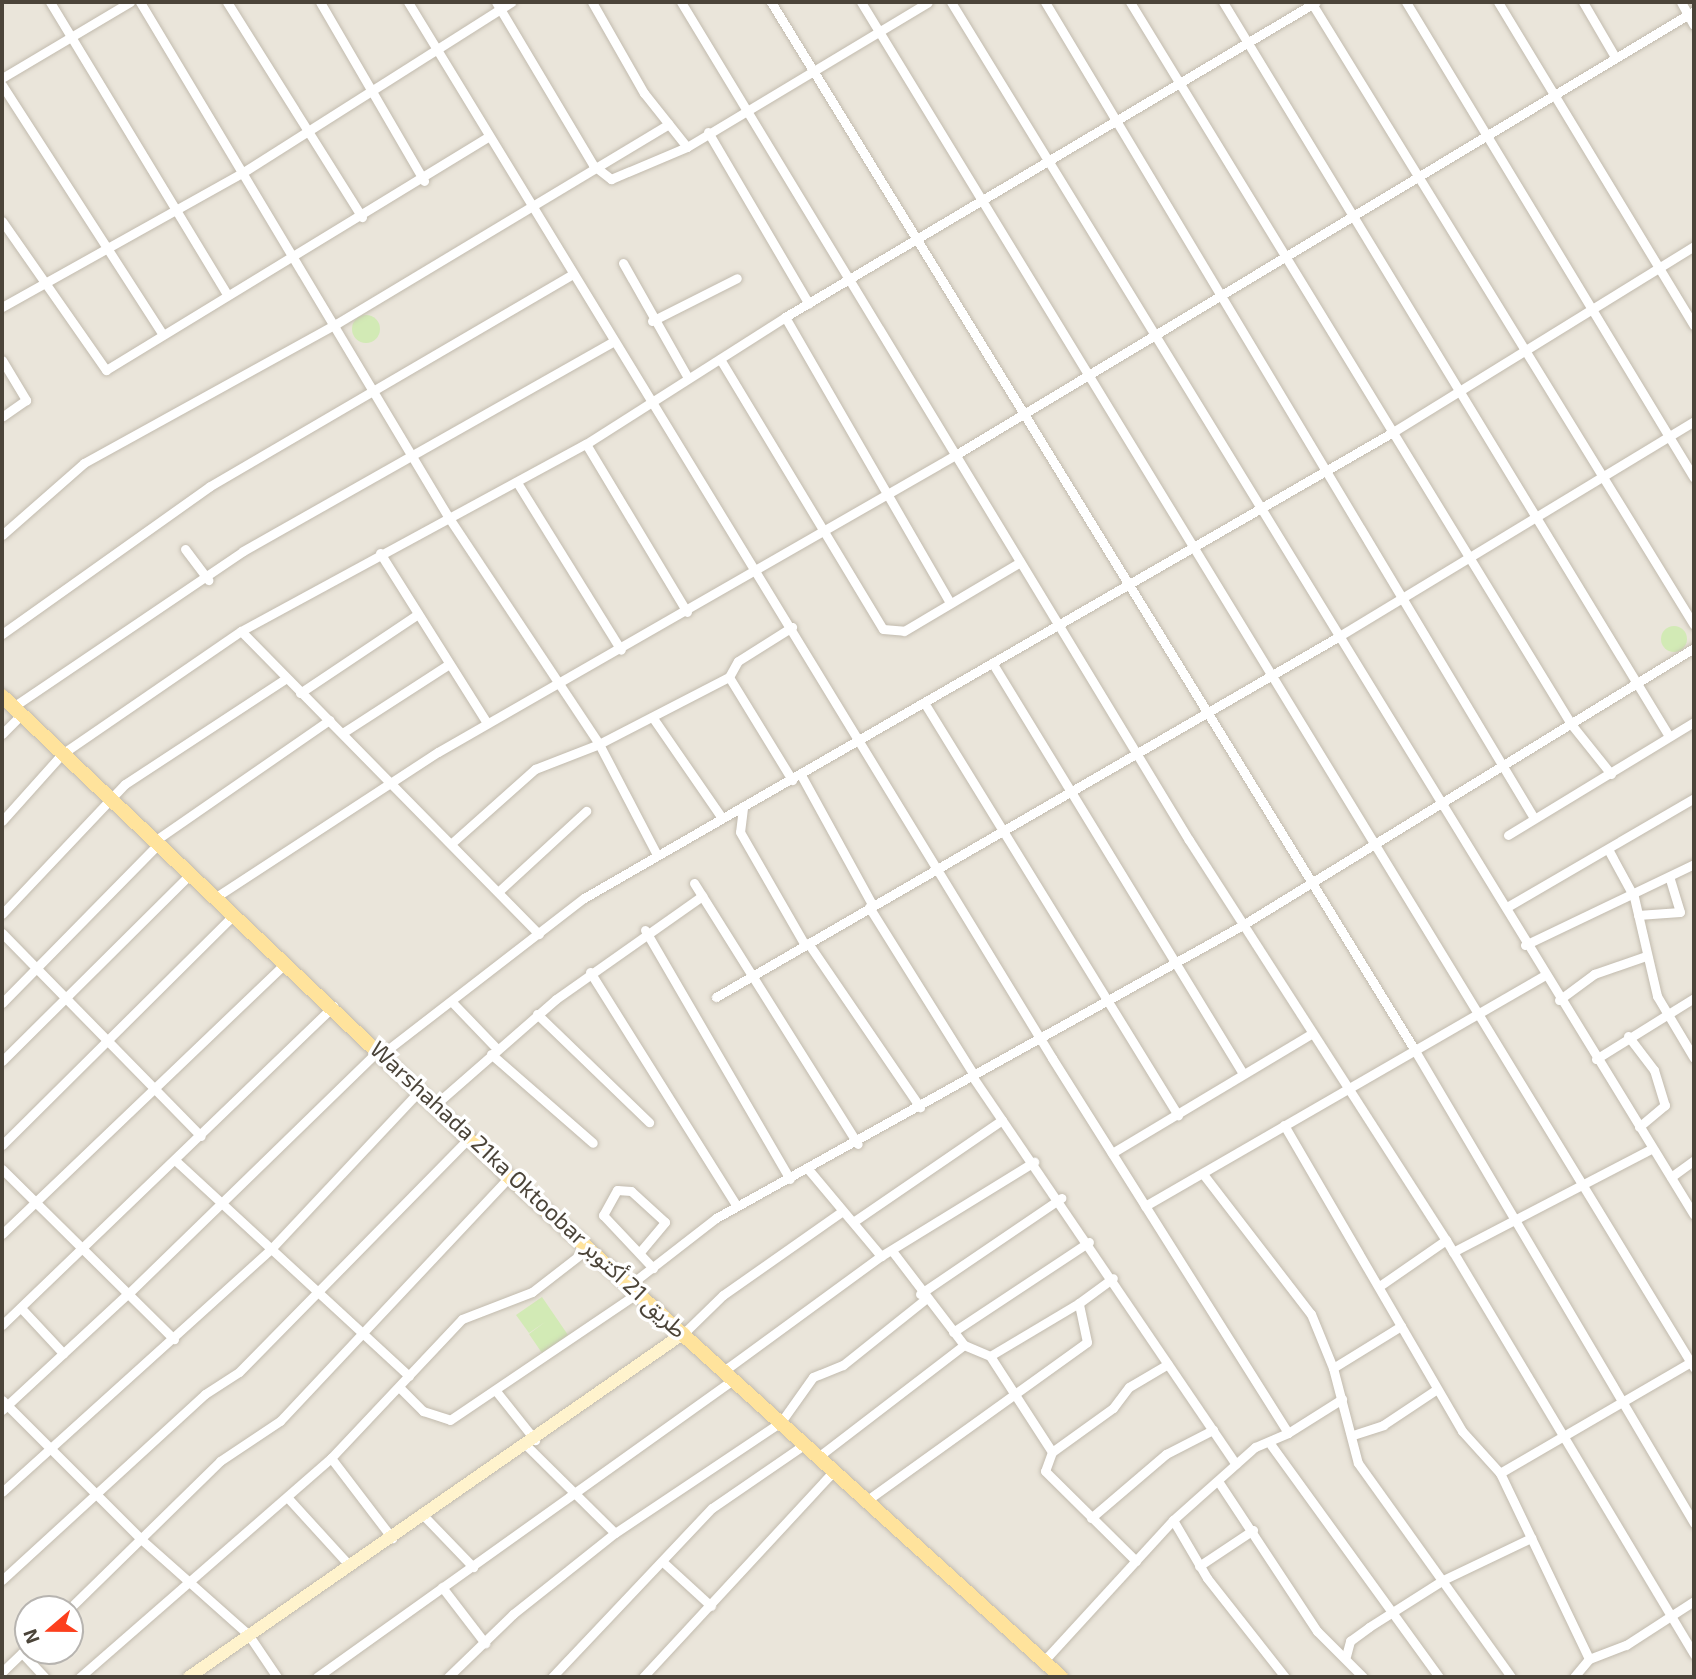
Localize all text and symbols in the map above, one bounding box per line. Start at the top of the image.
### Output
street label: Warshahada 21ka Oktoobar طريق 21 أكتوبر [365,1035,693,1343]
north arrow [14,1595,84,1665]
text: N [18,1626,44,1647]

